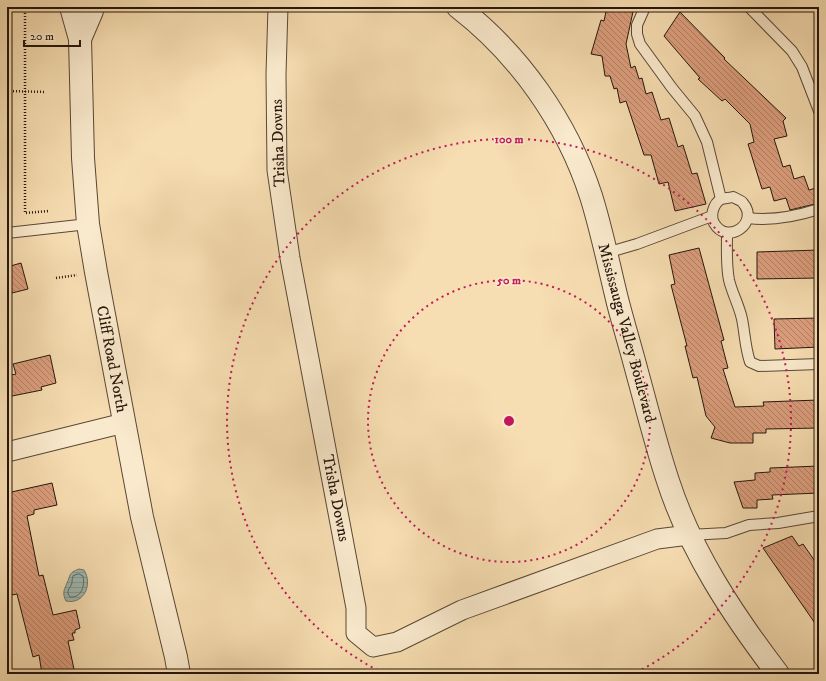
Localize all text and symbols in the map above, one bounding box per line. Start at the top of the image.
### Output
scale bar [24,22,80,48]
text: 20 m [30,29,54,44]
street label: Trisha Downs [266,99,290,187]
text: 100 m [495,132,523,147]
street label: Mississauga Valley Boulevard [593,241,661,425]
text: 50 m [496,273,521,288]
street label: Cliff Road North [92,304,132,415]
centre of rings [502,414,516,428]
street label: Trisha Downs [318,453,354,543]

